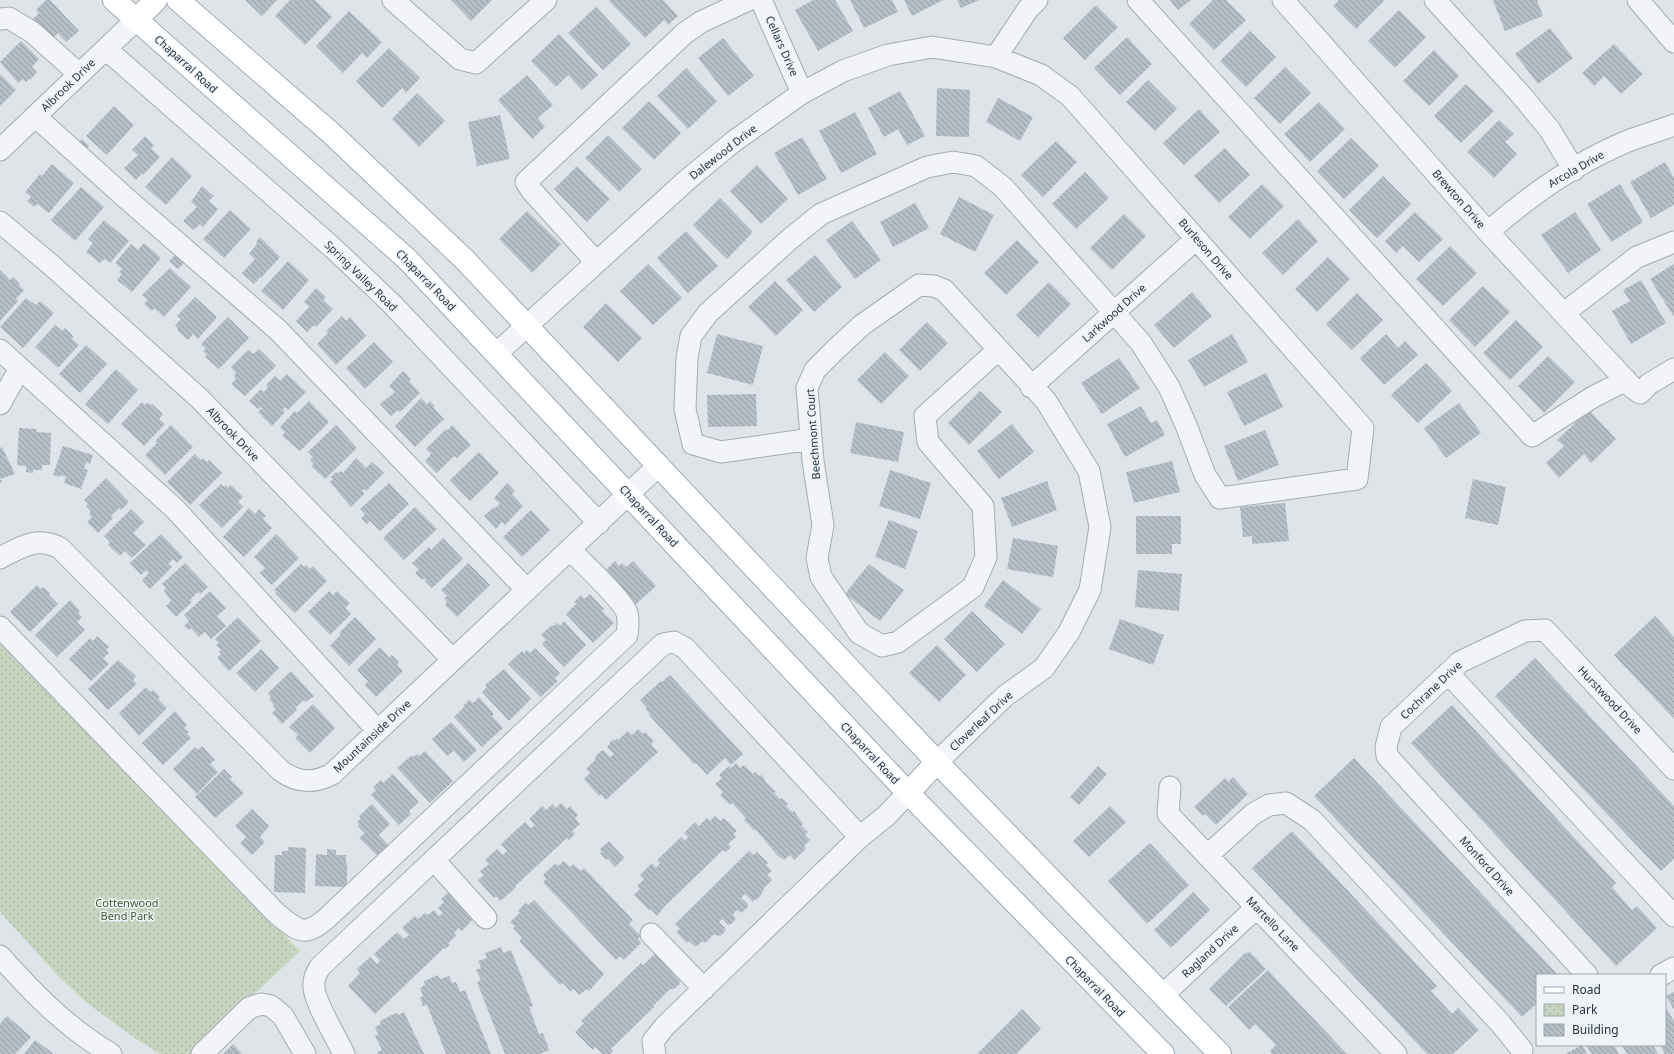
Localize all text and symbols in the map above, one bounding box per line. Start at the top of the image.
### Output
street label: Cellars Drive [762,13,803,78]
street label: Chaparral Road [152,31,221,96]
street label: Albrook Drive [37,55,98,114]
street label: Dalewood Drive [686,121,760,183]
street label: Arcola Drive [1545,146,1607,191]
street label: Brewton Drive [1430,166,1489,231]
street label: Burleson Drive [1176,215,1237,282]
street label: Spring Valley Road [322,237,401,314]
street label: Chaparral Road [393,246,460,314]
street label: Larkwood Drive [1078,280,1149,345]
street label: Beechmont Court [802,388,823,480]
street label: Albrook Drive [204,403,263,464]
street label: Chaparral Road [617,481,682,550]
street label: Cochrane Drive [1397,657,1465,722]
street label: Hurstwood Drive [1575,663,1646,737]
street label: Cloverleaf Drive [946,687,1016,754]
street label: Mountainside Drive [330,696,414,776]
street label: Chaparral Road [838,718,903,787]
street label: Monford Drive [1457,833,1518,899]
street label: Martello Lane [1243,893,1303,954]
park label: Cottenwood Bend Park [95,895,159,923]
street label: Ragland Drive [1178,920,1241,981]
street label: Chaparral Road [1062,952,1129,1020]
legend [1536,974,1666,1046]
text: Road [1572,981,1601,998]
text: Park [1572,1001,1598,1018]
text: Building [1572,1021,1619,1038]

